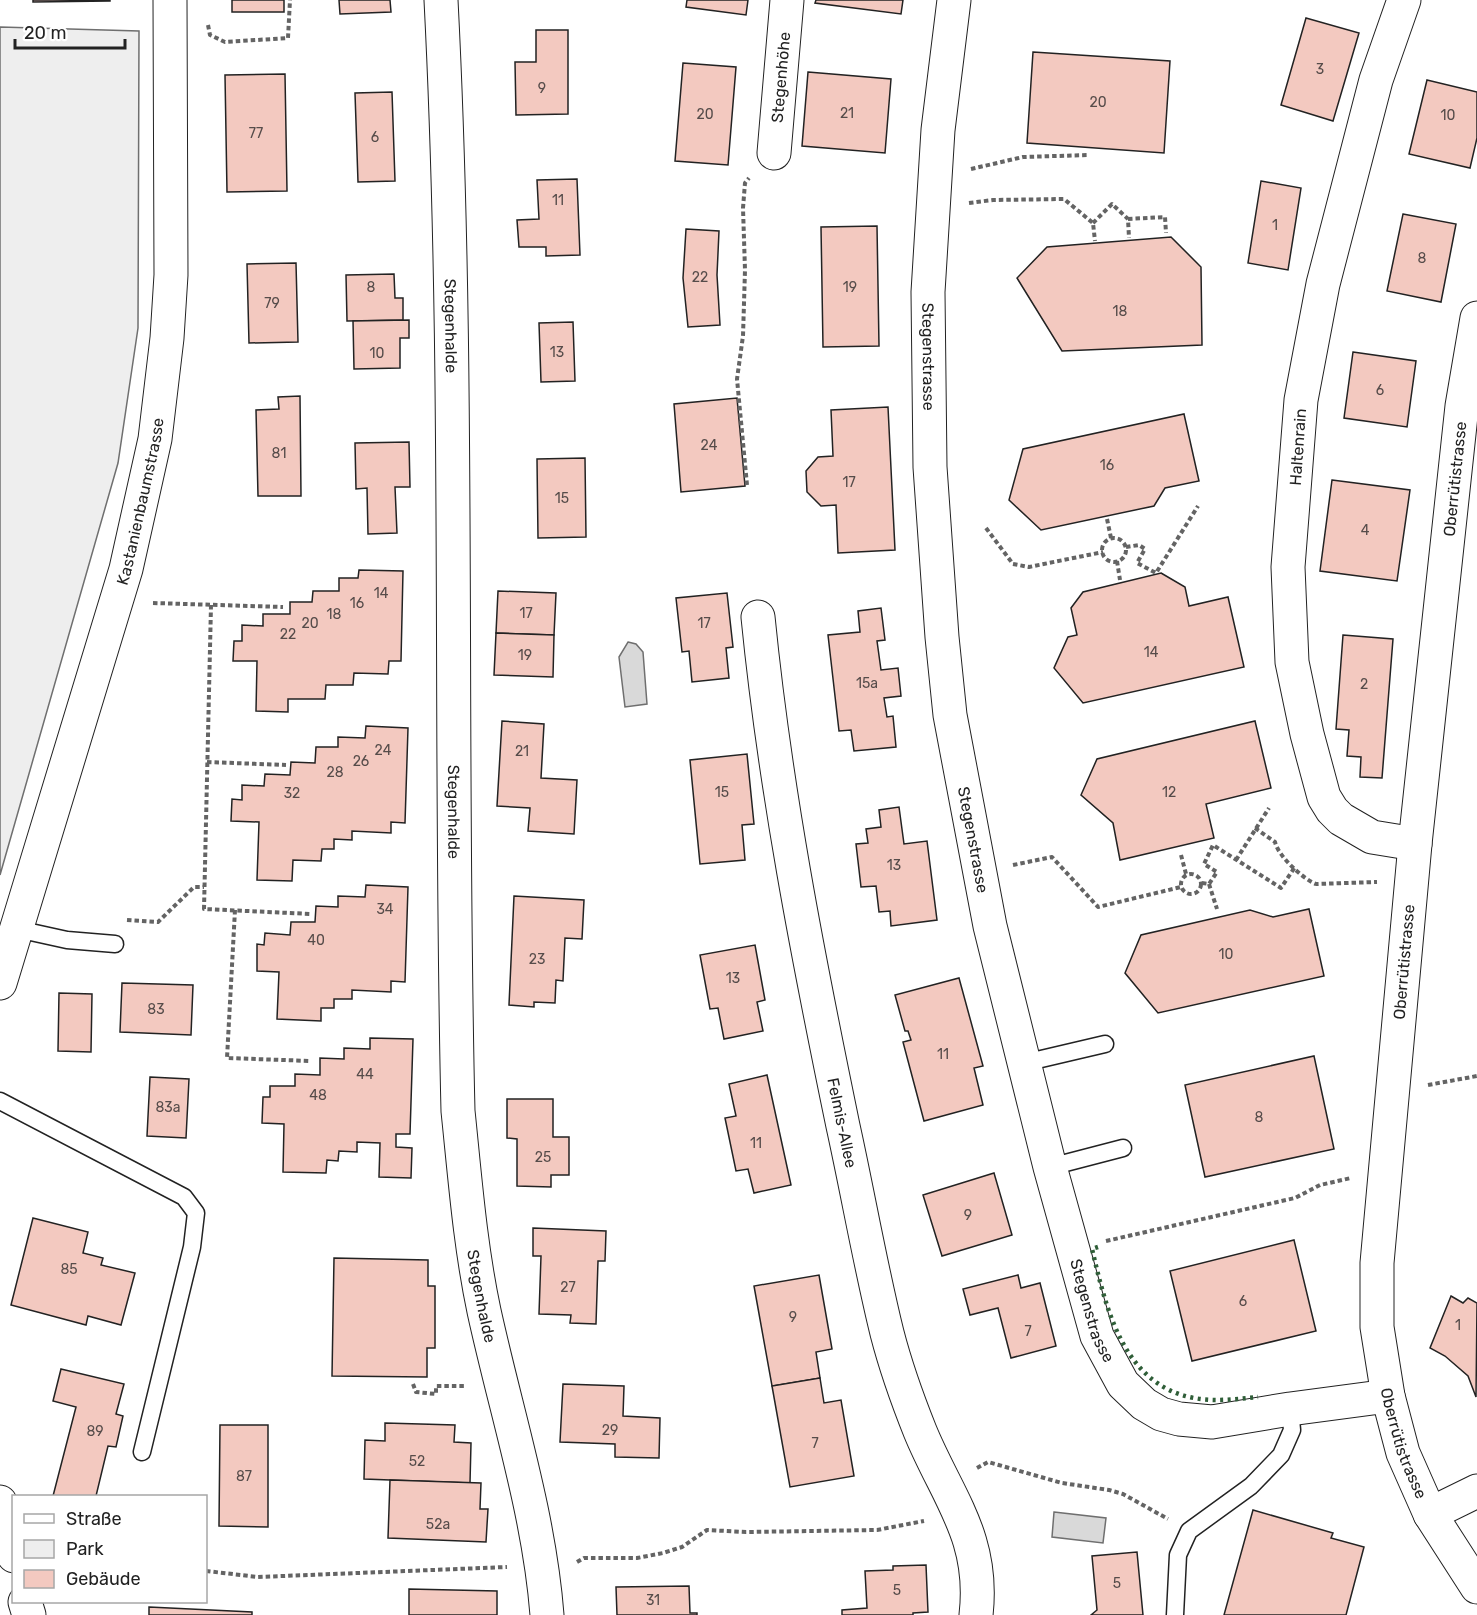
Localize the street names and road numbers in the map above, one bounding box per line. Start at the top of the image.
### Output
street label: Stegenhöhe [767,31,794,123]
street label: Stegenhalde [441,278,461,373]
street label: Stegenstrasse [919,303,939,411]
street label: Haltenrain [1286,408,1310,486]
street label: Kastanienbaumstrasse [112,417,167,587]
street label: Oberrütistrasse [1440,420,1470,538]
street label: Stegenhalde [444,765,464,859]
street label: Stegenstrasse [954,785,993,894]
street label: Oberrütistrasse [1389,904,1419,1020]
street label: Felmis-Allee [824,1076,861,1170]
street label: Stegenhalde [464,1248,500,1345]
street label: Stegenstrasse [1067,1257,1119,1365]
street label: Oberrütistrasse [1377,1386,1431,1501]

